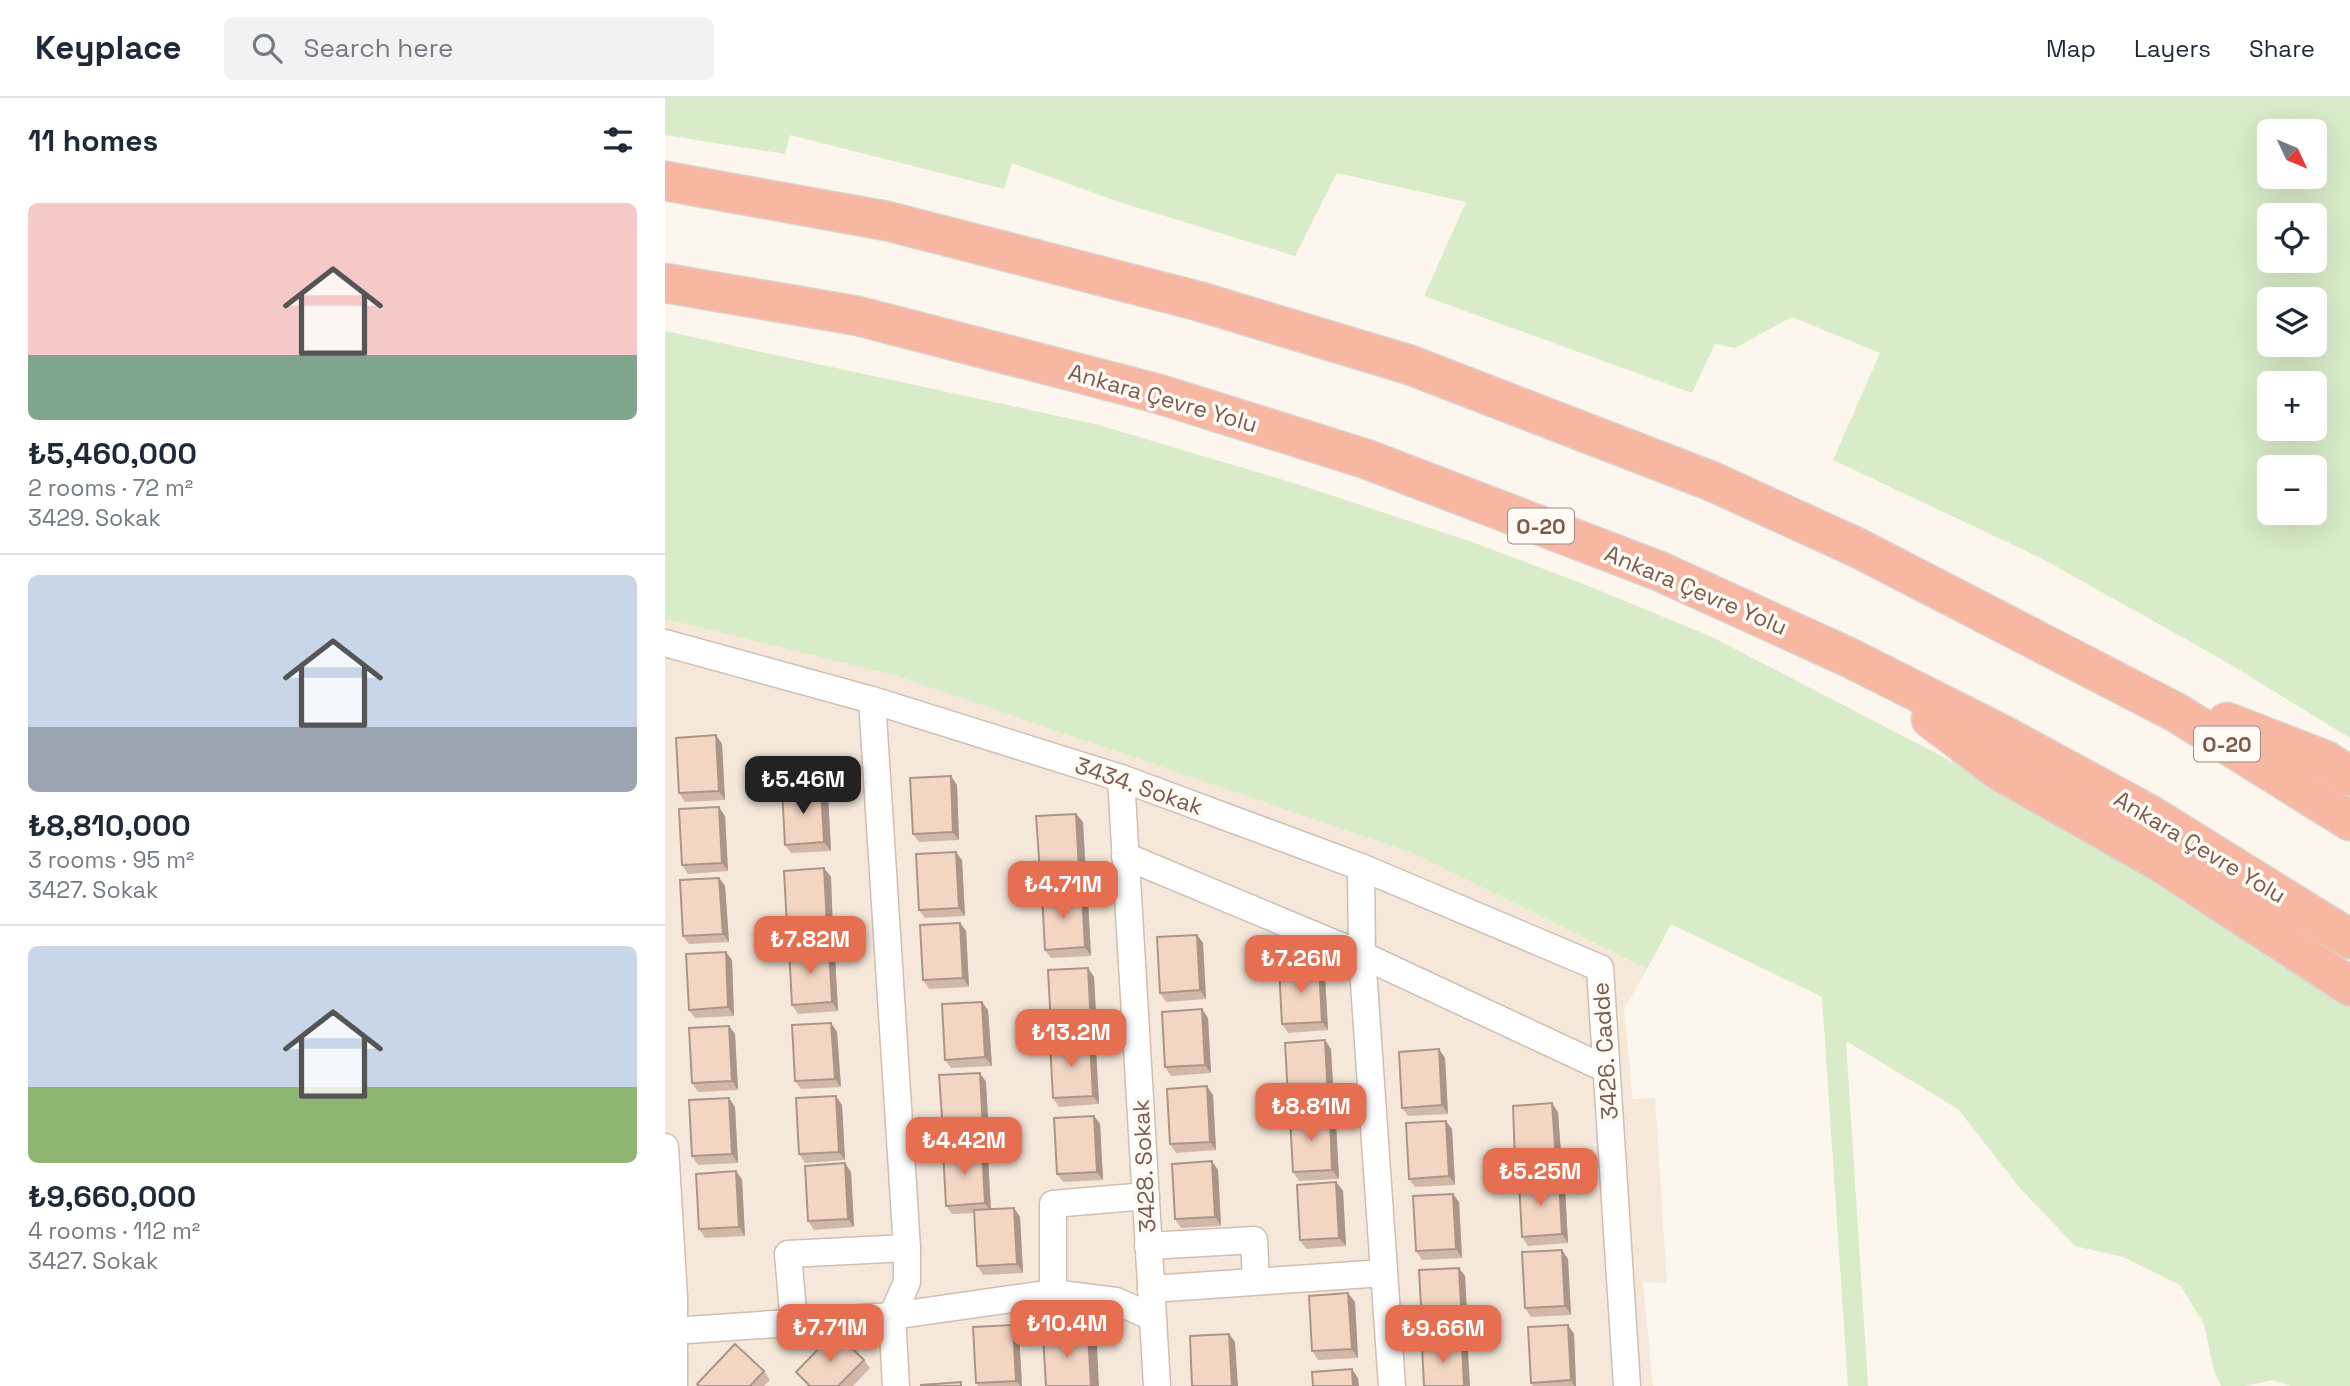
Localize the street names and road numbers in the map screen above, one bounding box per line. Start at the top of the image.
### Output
street label: Ankara Çevre Yolu [1065,357,1261,439]
road number: O-20 [1508,508,1574,544]
street label: Ankara Çevre Yolu [1600,538,1792,642]
road number: O-20 [2194,726,2260,762]
street label: 3434. Sokak [1071,750,1207,822]
street label: Ankara Çevre Yolu [2109,784,2291,910]
street label: 3426. Cadde [1585,981,1625,1121]
street label: 3428. Sokak [1126,1099,1162,1233]

